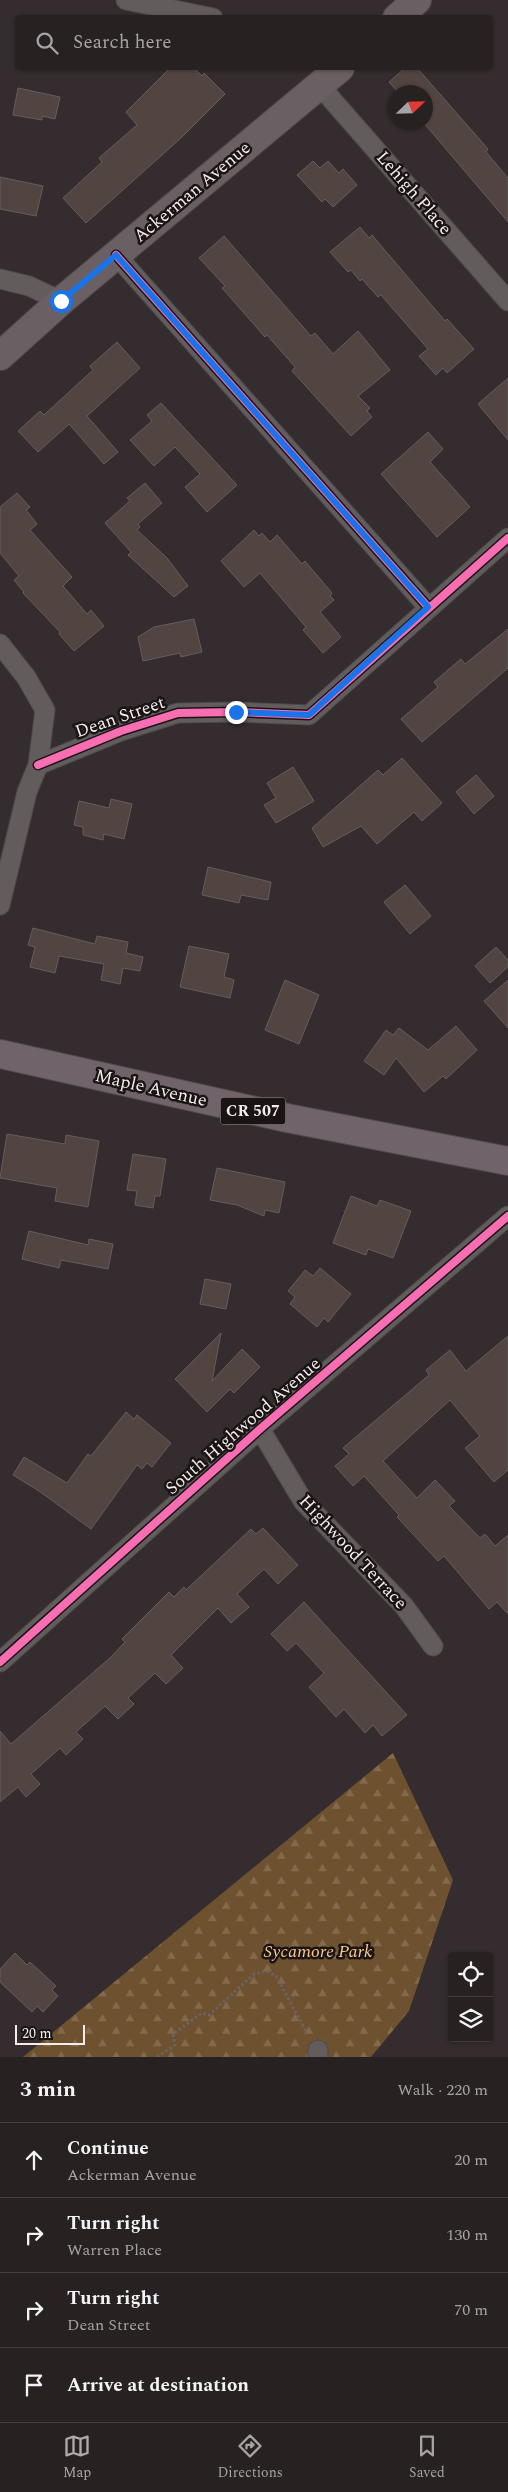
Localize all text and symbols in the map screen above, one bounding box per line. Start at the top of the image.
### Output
search box [15,15,493,70]
text: Search here [73,28,172,57]
icon: search [33,29,61,57]
north arrow [388,85,433,130]
street label: Ackerman Avenue [127,135,257,249]
street label: Lehigh Place [370,145,458,241]
route start [50,290,73,313]
street label: Dean Street [71,689,169,745]
route end [225,701,248,724]
street label: Maple Avenue [92,1062,210,1114]
road number: CR 507 [220,1098,286,1124]
street label: South Highwood Avenue [159,1351,327,1501]
street label: Highwood Terrace [293,1489,413,1615]
park label: Sycamore Park [264,1938,373,1965]
map controls [448,1952,493,2042]
button: locate [448,1952,493,1997]
button: layers [448,1997,493,2042]
scale bar [15,2022,85,2045]
text: 20 m [22,2023,52,2044]
text: 3 min [20,2074,76,2106]
text: Walk · 220 m [397,2078,488,2102]
text: Continue [67,2134,149,2163]
icon: ahead [20,2146,48,2174]
text: 20 m [454,2148,488,2172]
text: Ackerman Avenue [67,2163,197,2187]
text: Turn right [67,2209,160,2238]
icon: right [20,2221,48,2249]
text: 130 m [446,2223,488,2247]
text: Warren Place [67,2238,162,2262]
text: Turn right [67,2284,160,2313]
icon: right [20,2296,48,2324]
text: 70 m [454,2298,488,2322]
text: Dean Street [67,2313,150,2337]
icon: arrive [20,2371,48,2399]
text: Arrive at destination [67,2371,249,2400]
tab: Map [63,2432,91,2483]
tab: Directions [217,2432,283,2483]
tab: Saved [409,2432,445,2483]

